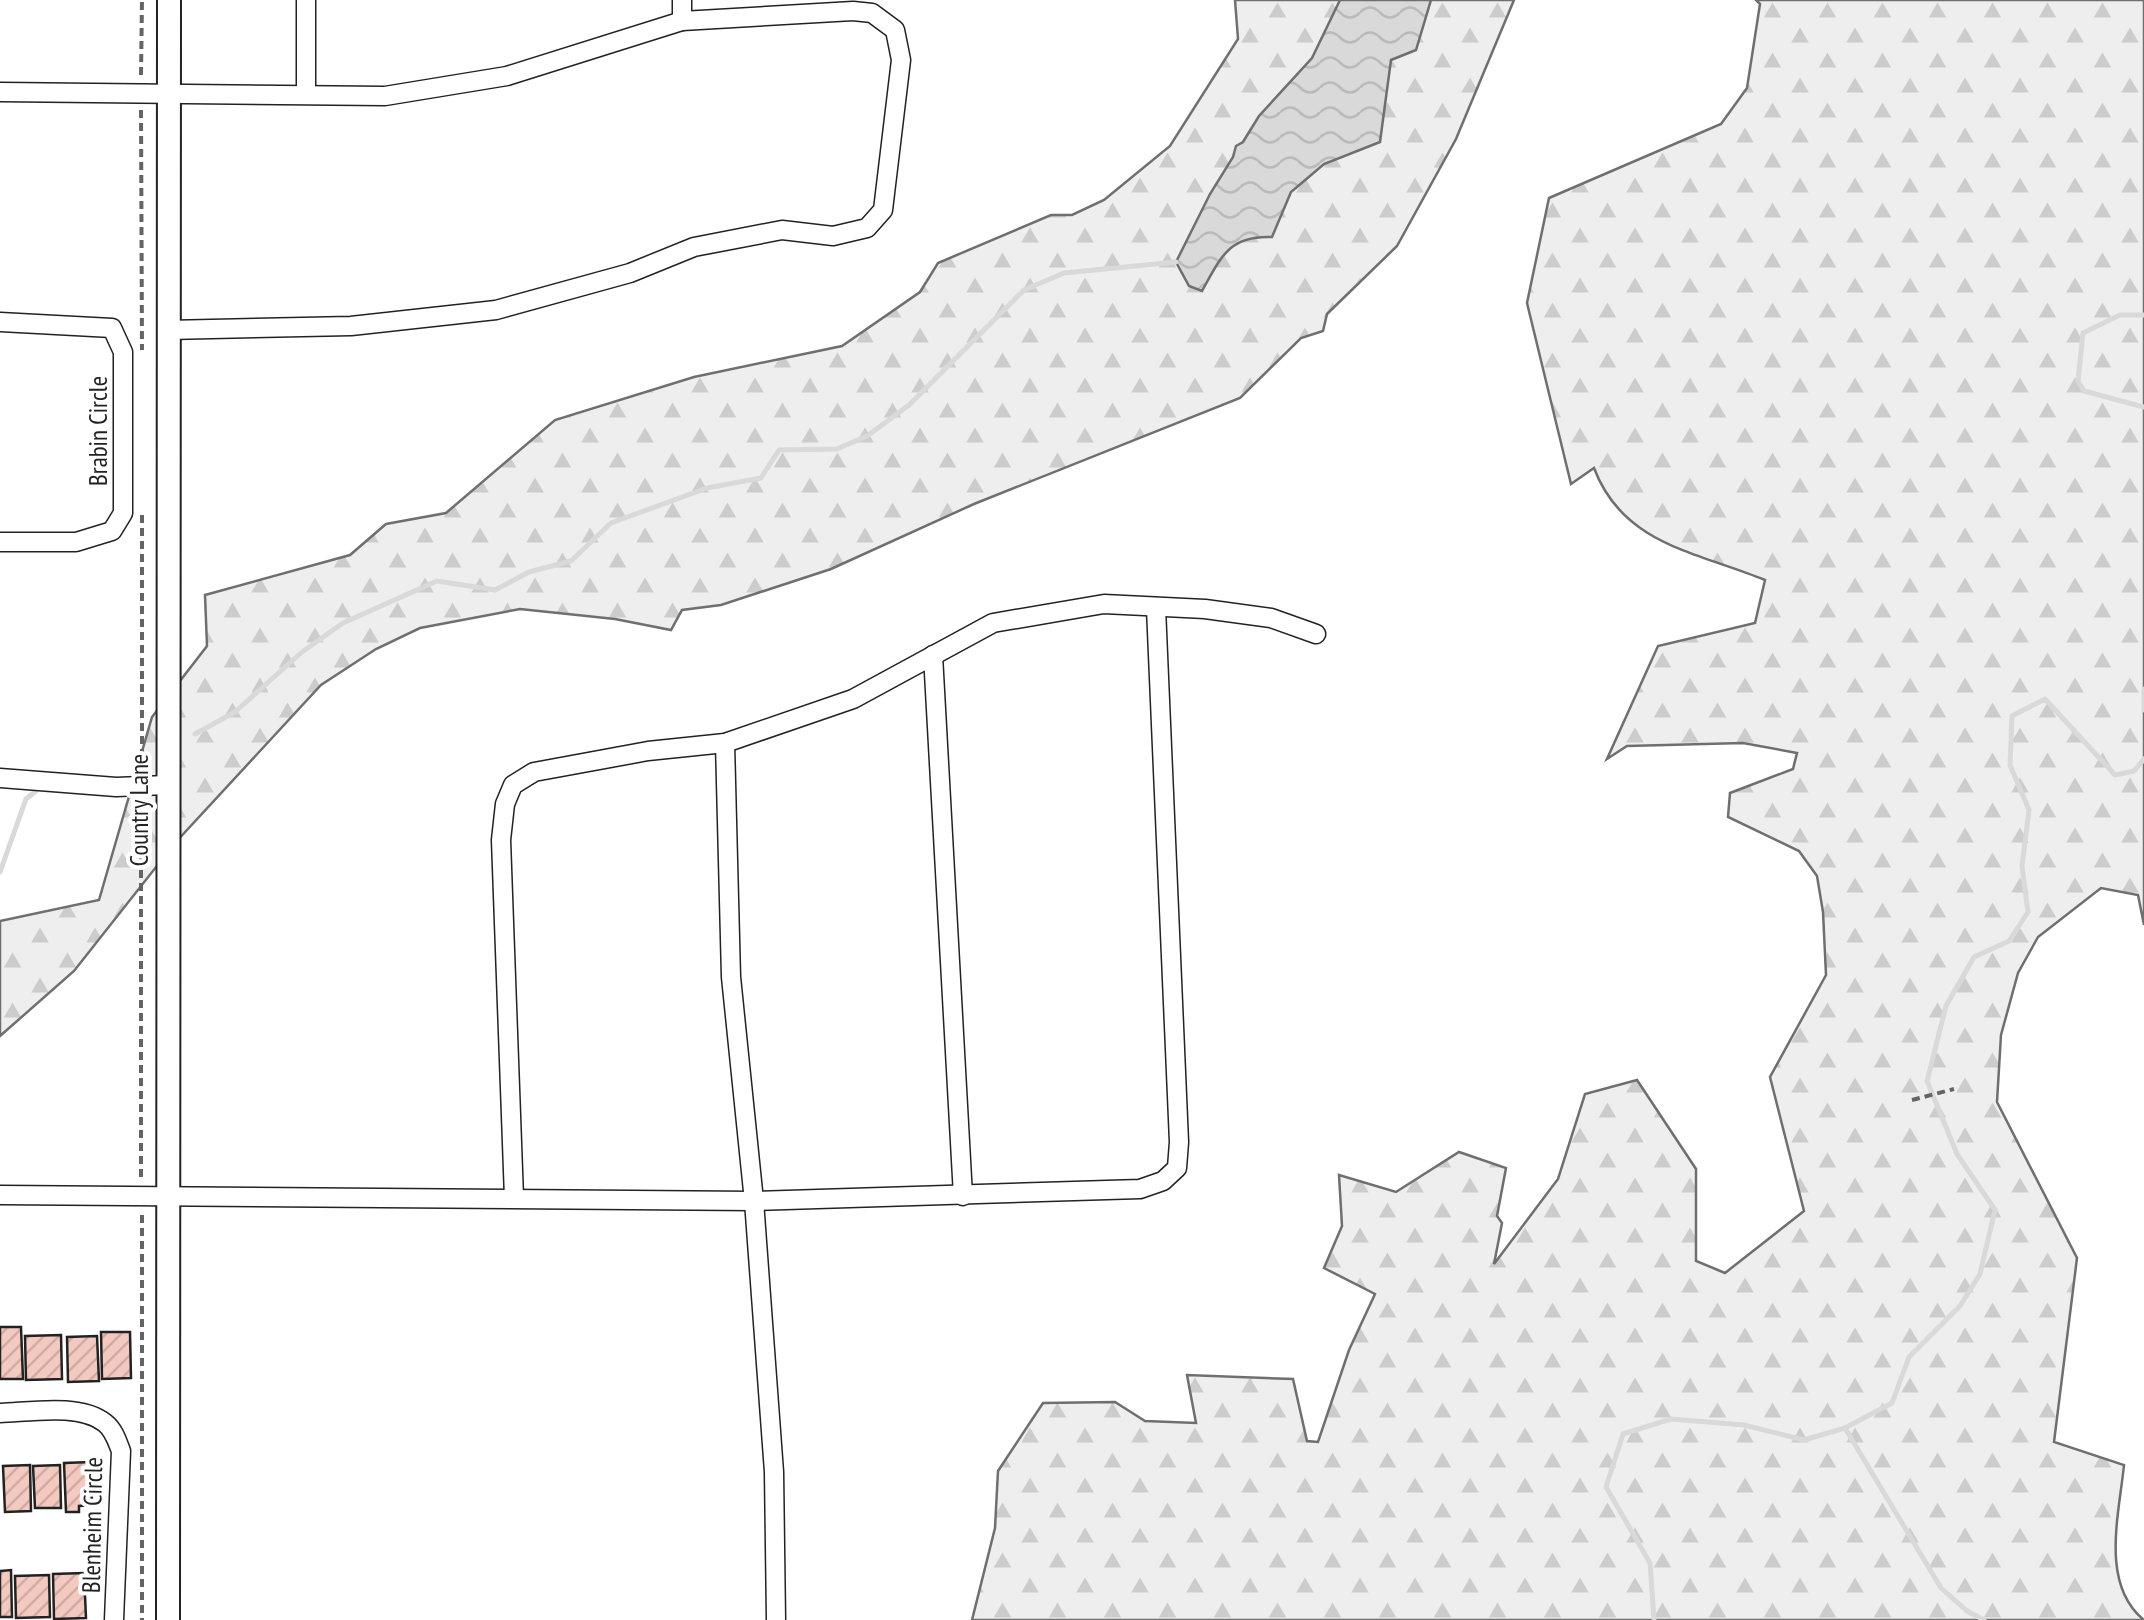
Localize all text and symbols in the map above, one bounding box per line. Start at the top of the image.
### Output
street label: Brabin Circle [82,376,114,486]
street label: Country Lane [123,754,155,866]
street label: Blenheim Circle [75,1457,109,1593]

